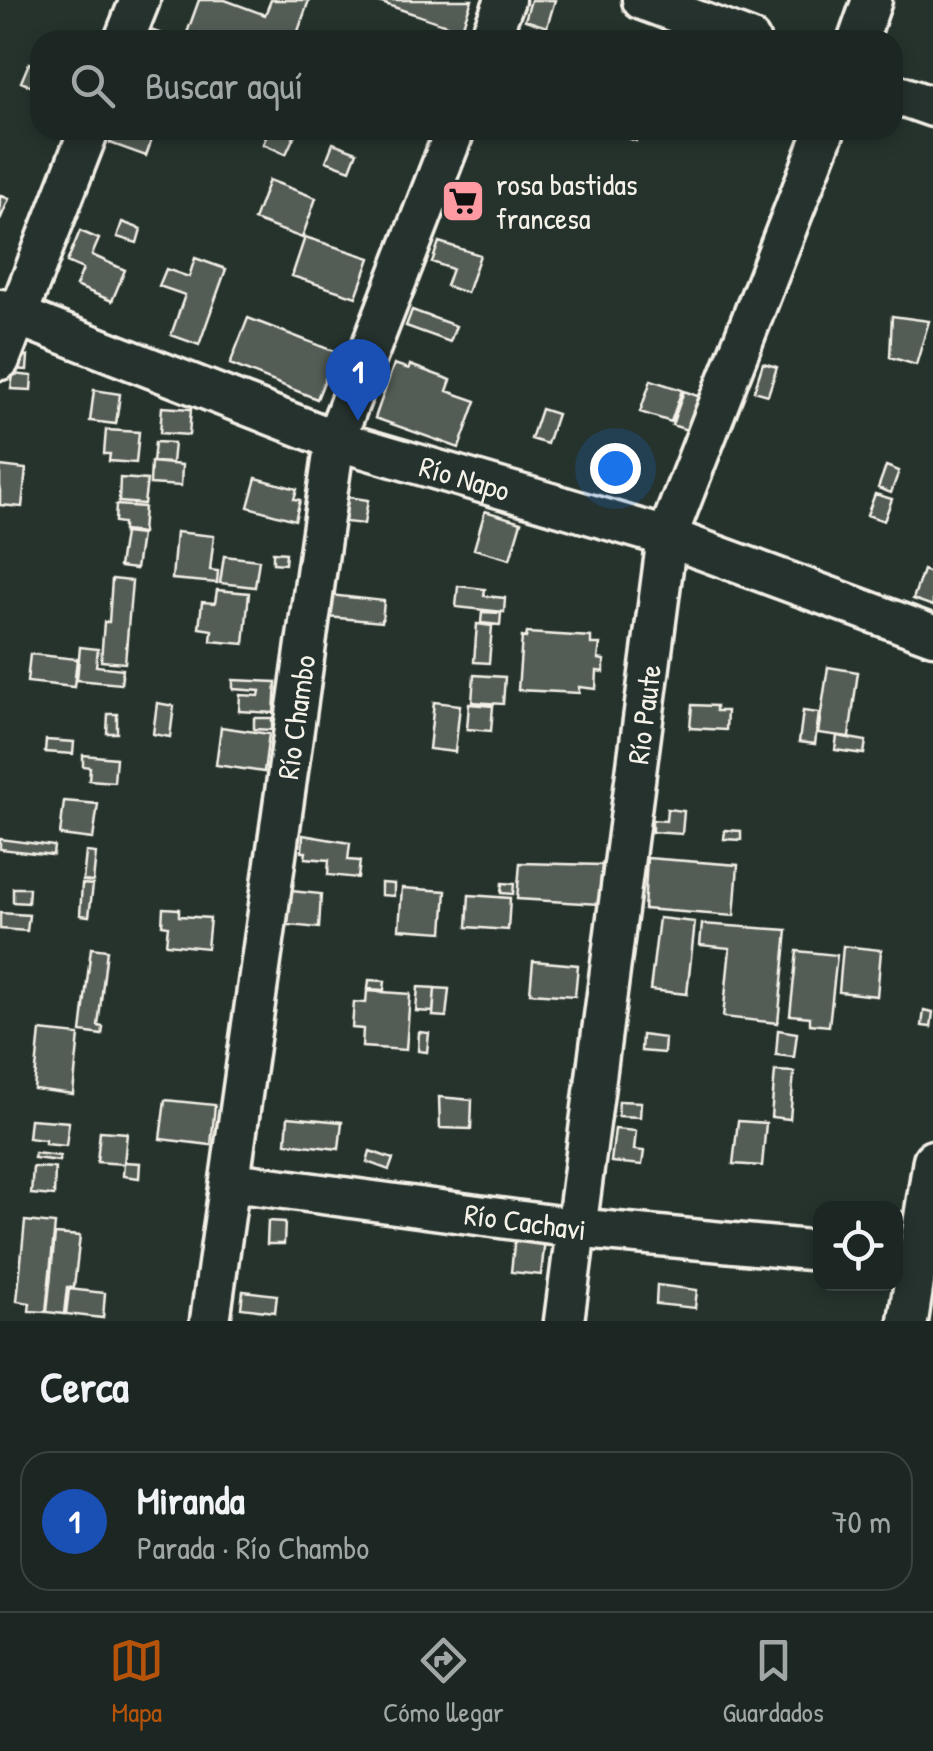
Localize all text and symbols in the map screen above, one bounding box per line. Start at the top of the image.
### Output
search box [30,30,903,140]
icon: search [65,58,120,113]
text: Buscar aquí [145,59,303,111]
place label: rosa bastidas francesa [496,164,638,238]
supermarket icon: rosa bastidas francesa [440,178,486,224]
pin: 1 [326,338,390,421]
your location [590,443,641,494]
street label: Río Napo [415,446,515,510]
street label: Río Chambo [267,652,324,782]
street label: Río Paute [617,662,670,766]
street label: Río Cachavi [462,1193,588,1249]
map controls [813,1201,903,1291]
button: locate [813,1201,903,1291]
text: Cerca [40,1358,129,1415]
text: Miranda [137,1474,245,1526]
text: 1 [69,1500,80,1543]
text: 70 m [832,1500,891,1543]
text: Parada · Río Chambo [137,1526,369,1569]
tab: Mapa [109,1633,164,1731]
tab: Cómo llegar [383,1633,504,1731]
tab: Guardados [722,1633,824,1731]

